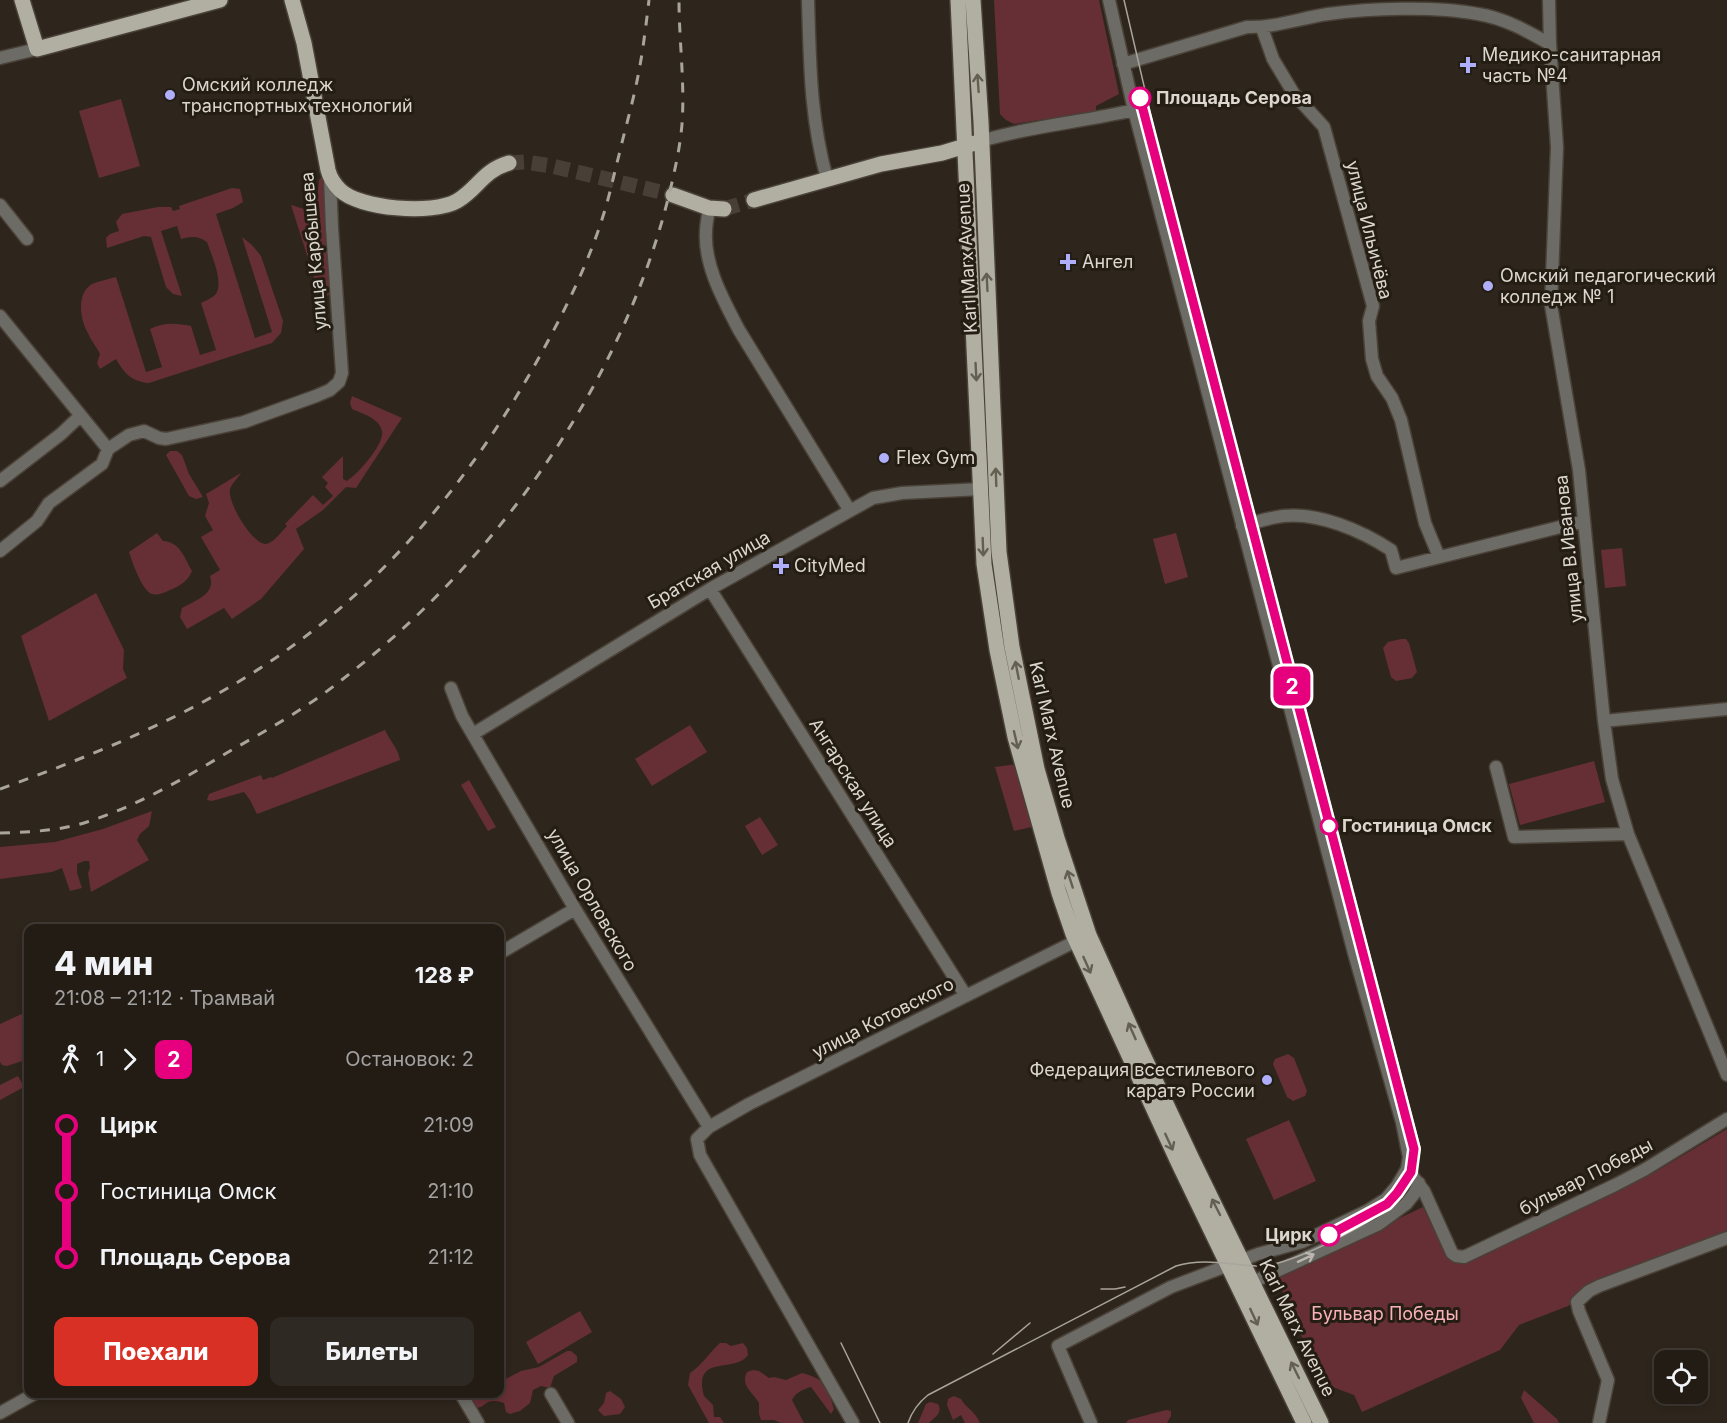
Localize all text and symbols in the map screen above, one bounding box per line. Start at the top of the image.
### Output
place label: Медико-санитарная часть №4 [1482,44,1661,86]
marker: Медико-санитарная часть №4 [1459,56,1477,74]
one-way arrow [972,73,983,93]
place label: Омский колледж транспортных технологий [182,74,413,116]
marker: Площадь Серова [1129,87,1151,109]
place label: Площадь Серова [1156,87,1312,108]
marker: Омский колледж транспортных технологий [163,88,177,102]
street label: улица Ильичёва [1342,158,1397,301]
street label: улица Карбышева [296,171,331,331]
street label: Karl Marx Avenue [952,182,981,334]
place label: Ангел [1082,251,1133,272]
marker: Ангел [1059,253,1077,271]
place label: Омский педагогический колледж № 1 [1500,265,1716,307]
one-way arrow [982,272,993,292]
marker: Омский педагогический колледж № 1 [1481,279,1495,293]
one-way arrow [970,362,981,382]
place label: Flex Gym [896,447,975,468]
marker: Flex Gym [877,451,891,465]
one-way arrow [990,467,1001,487]
street label: улица В.Иванова [1550,474,1587,624]
street label: Братская улица [644,526,773,613]
one-way arrow [978,537,989,557]
place label: CityMed [794,555,866,576]
marker: CityMed [772,557,790,575]
street label: Karl Marx Avenue [1025,659,1080,810]
one-way arrow [1011,661,1022,681]
line badge: 2 [1272,666,1312,706]
text: 2 [1285,674,1299,699]
street label: Ангарская улица [805,714,902,851]
one-way arrow [1010,730,1022,749]
place label: Гостиница Омск [1342,815,1492,836]
marker: Гостиница Омск [1320,817,1338,835]
street label: улица Орловского [543,825,642,975]
one-way arrow [1064,870,1075,889]
text: 4 мин [54,943,153,983]
one-way arrow [1082,956,1093,974]
text: 128 ₽ [415,962,474,988]
street label: улица Котовского [808,973,957,1062]
text: 21:08 – 21:12 · Трамвай [54,986,275,1010]
one-way arrow [1126,1023,1137,1041]
icon: walk [54,1043,87,1076]
icon: forward [113,1043,146,1076]
text: 1 [96,1047,104,1071]
text: 2 [167,1047,180,1072]
text: Остановок: 2 [345,1047,474,1071]
place label: Федерация всестилевого каратэ России [1029,1059,1255,1101]
marker: Федерация всестилевого каратэ России [1260,1073,1274,1087]
text: Цирк [100,1112,157,1138]
text: 21:09 [423,1113,474,1137]
one-way arrow [1163,1133,1175,1151]
street label: бульвар Победы [1516,1134,1656,1219]
text: Гостиница Омск [100,1178,276,1204]
text: 21:10 [427,1179,474,1203]
one-way arrow [1210,1199,1221,1217]
place label: Цирк [1265,1224,1313,1245]
marker: Цирк [1318,1224,1340,1246]
text: Площадь Серова [100,1244,291,1270]
text: 21:12 [428,1245,474,1269]
one-way arrow [1297,1251,1315,1263]
street label: Karl Marx Avenue [1255,1256,1340,1400]
park label: Бульвар Победы [1311,1303,1459,1324]
one-way arrow [1248,1308,1260,1326]
button: Поехали [54,1317,258,1386]
button: Билеты [270,1317,474,1386]
map controls [1654,1350,1708,1404]
button: locate [1654,1350,1708,1404]
one-way arrow [1289,1362,1301,1380]

